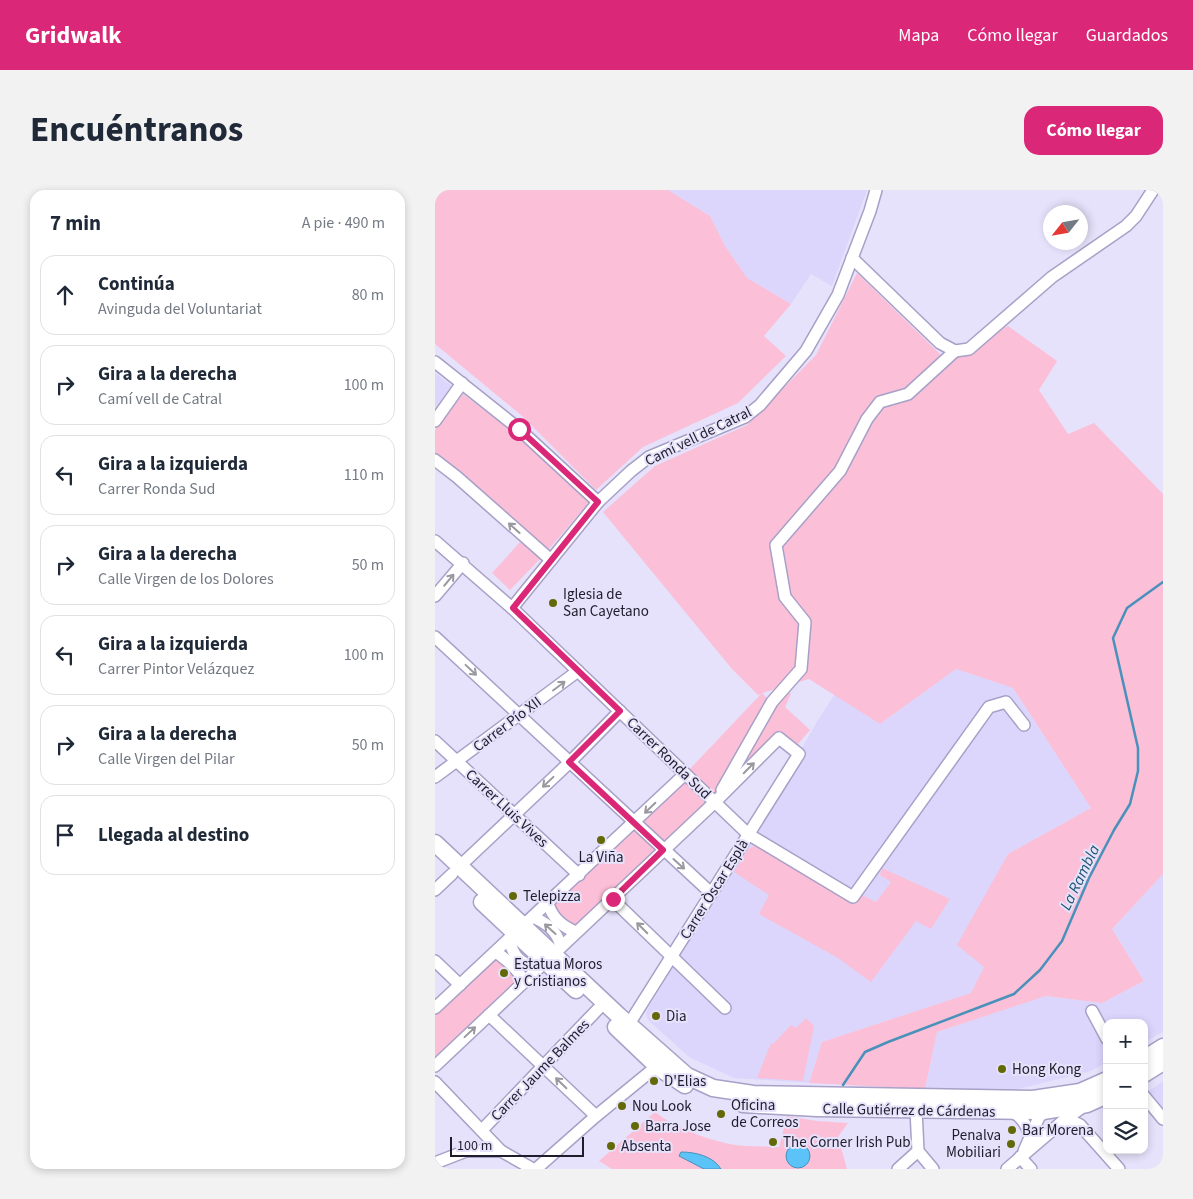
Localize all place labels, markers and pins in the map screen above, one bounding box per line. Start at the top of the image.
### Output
place label: Iglesia de San Cayetano [563,584,649,622]
marker: Iglesia de San Cayetano [547,597,559,609]
marker: La Viña [595,834,607,846]
place label: La Viña [578,847,624,868]
place label: Telepizza [523,886,581,907]
marker: Telepizza [507,890,519,902]
place label: Estatua Moros y Cristianos [514,954,602,992]
marker: Estatua Moros y Cristianos [498,967,510,979]
place label: Dia [666,1006,686,1027]
marker: Dia [650,1010,662,1022]
place label: Hong Kong [1012,1059,1082,1080]
marker: Hong Kong [996,1063,1008,1075]
place label: D'Elias [664,1071,706,1092]
marker: D'Elias [648,1075,660,1087]
place label: Oficina de Correos [731,1095,799,1133]
place label: Nou Look [632,1096,692,1117]
marker: Nou Look [616,1100,628,1112]
marker: Oficina de Correos [715,1108,727,1120]
place label: Barra Jose [645,1116,711,1137]
marker: Barra Jose [629,1120,641,1132]
place label: Bar Morena [1022,1120,1094,1141]
marker: Bar Morena [1006,1124,1018,1136]
place label: Penalva Mobiliari [946,1125,1001,1163]
place label: The Corner Irish Pub [783,1132,911,1153]
place label: Absenta [621,1136,672,1157]
marker: The Corner Irish Pub [767,1136,779,1148]
marker: Penalva Mobiliari [1005,1138,1017,1150]
marker: Absenta [605,1140,617,1152]

